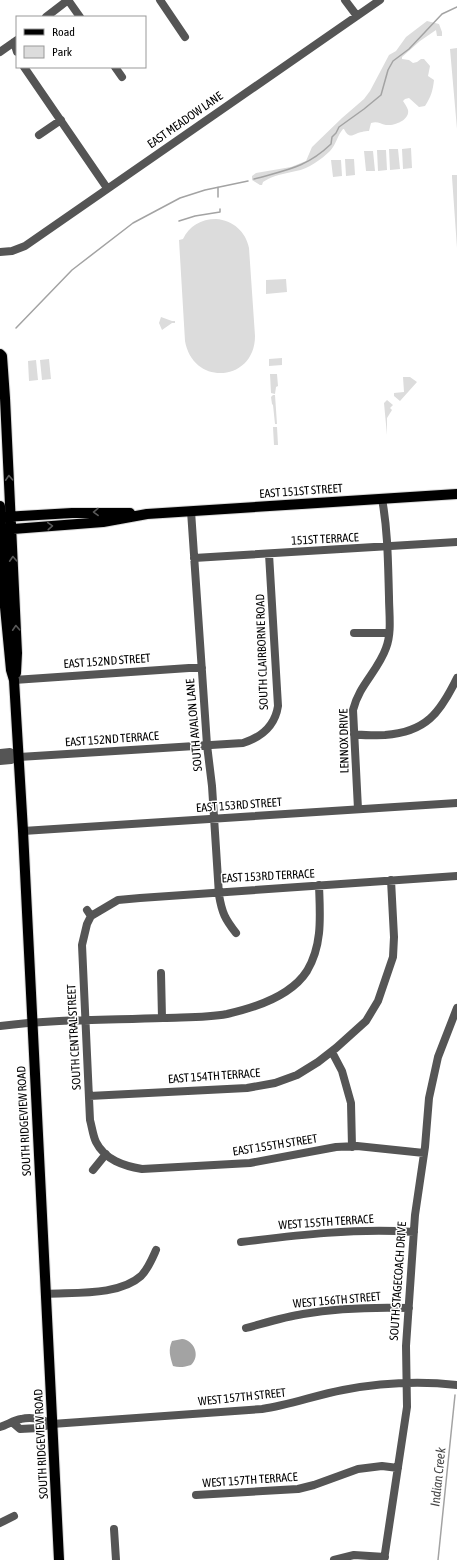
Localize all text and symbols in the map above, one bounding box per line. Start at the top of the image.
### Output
legend [16,16,146,68]
text: Road [52,25,75,39]
text: Park [52,45,73,59]
street label: EAST MEADOW LANE [145,89,225,151]
one-way arrow [5,475,13,481]
street label: EAST 151ST STREET [259,481,344,501]
one-way arrow [93,508,99,516]
one-way arrow [47,522,53,531]
street label: 151ST TERRACE [291,530,359,548]
one-way arrow [8,556,17,562]
street label: SOUTH CLAIRBORNE ROAD [253,594,271,710]
one-way arrow [11,625,20,631]
street label: EAST 152ND STREET [63,651,152,671]
street label: SOUTH AVALON LANE [183,678,205,772]
street label: LENNOX DRIVE [336,709,352,773]
street label: EAST 152ND TERRACE [65,729,159,749]
street label: EAST 153RD STREET [196,795,283,815]
street label: EAST 153RD TERRACE [221,867,315,885]
street label: SOUTH CENTRAL STREET [64,983,84,1090]
street label: SOUTH RIDGEVIEW ROAD [14,1065,34,1176]
street label: EAST 154TH TERRACE [167,1066,261,1086]
street label: EAST 155TH STREET [232,1131,319,1159]
street label: WEST 155TH TERRACE [278,1212,374,1232]
street label: SOUTH STAGECOACH DRIVE [387,1221,409,1341]
street label: WEST 156TH STREET [292,1289,382,1311]
street label: WEST 157TH STREET [197,1385,287,1409]
street label: SOUTH RIDGEVIEW ROAD [31,1388,51,1499]
water label: Indian Creek [427,1446,449,1507]
street label: WEST 157TH TERRACE [202,1470,298,1490]

